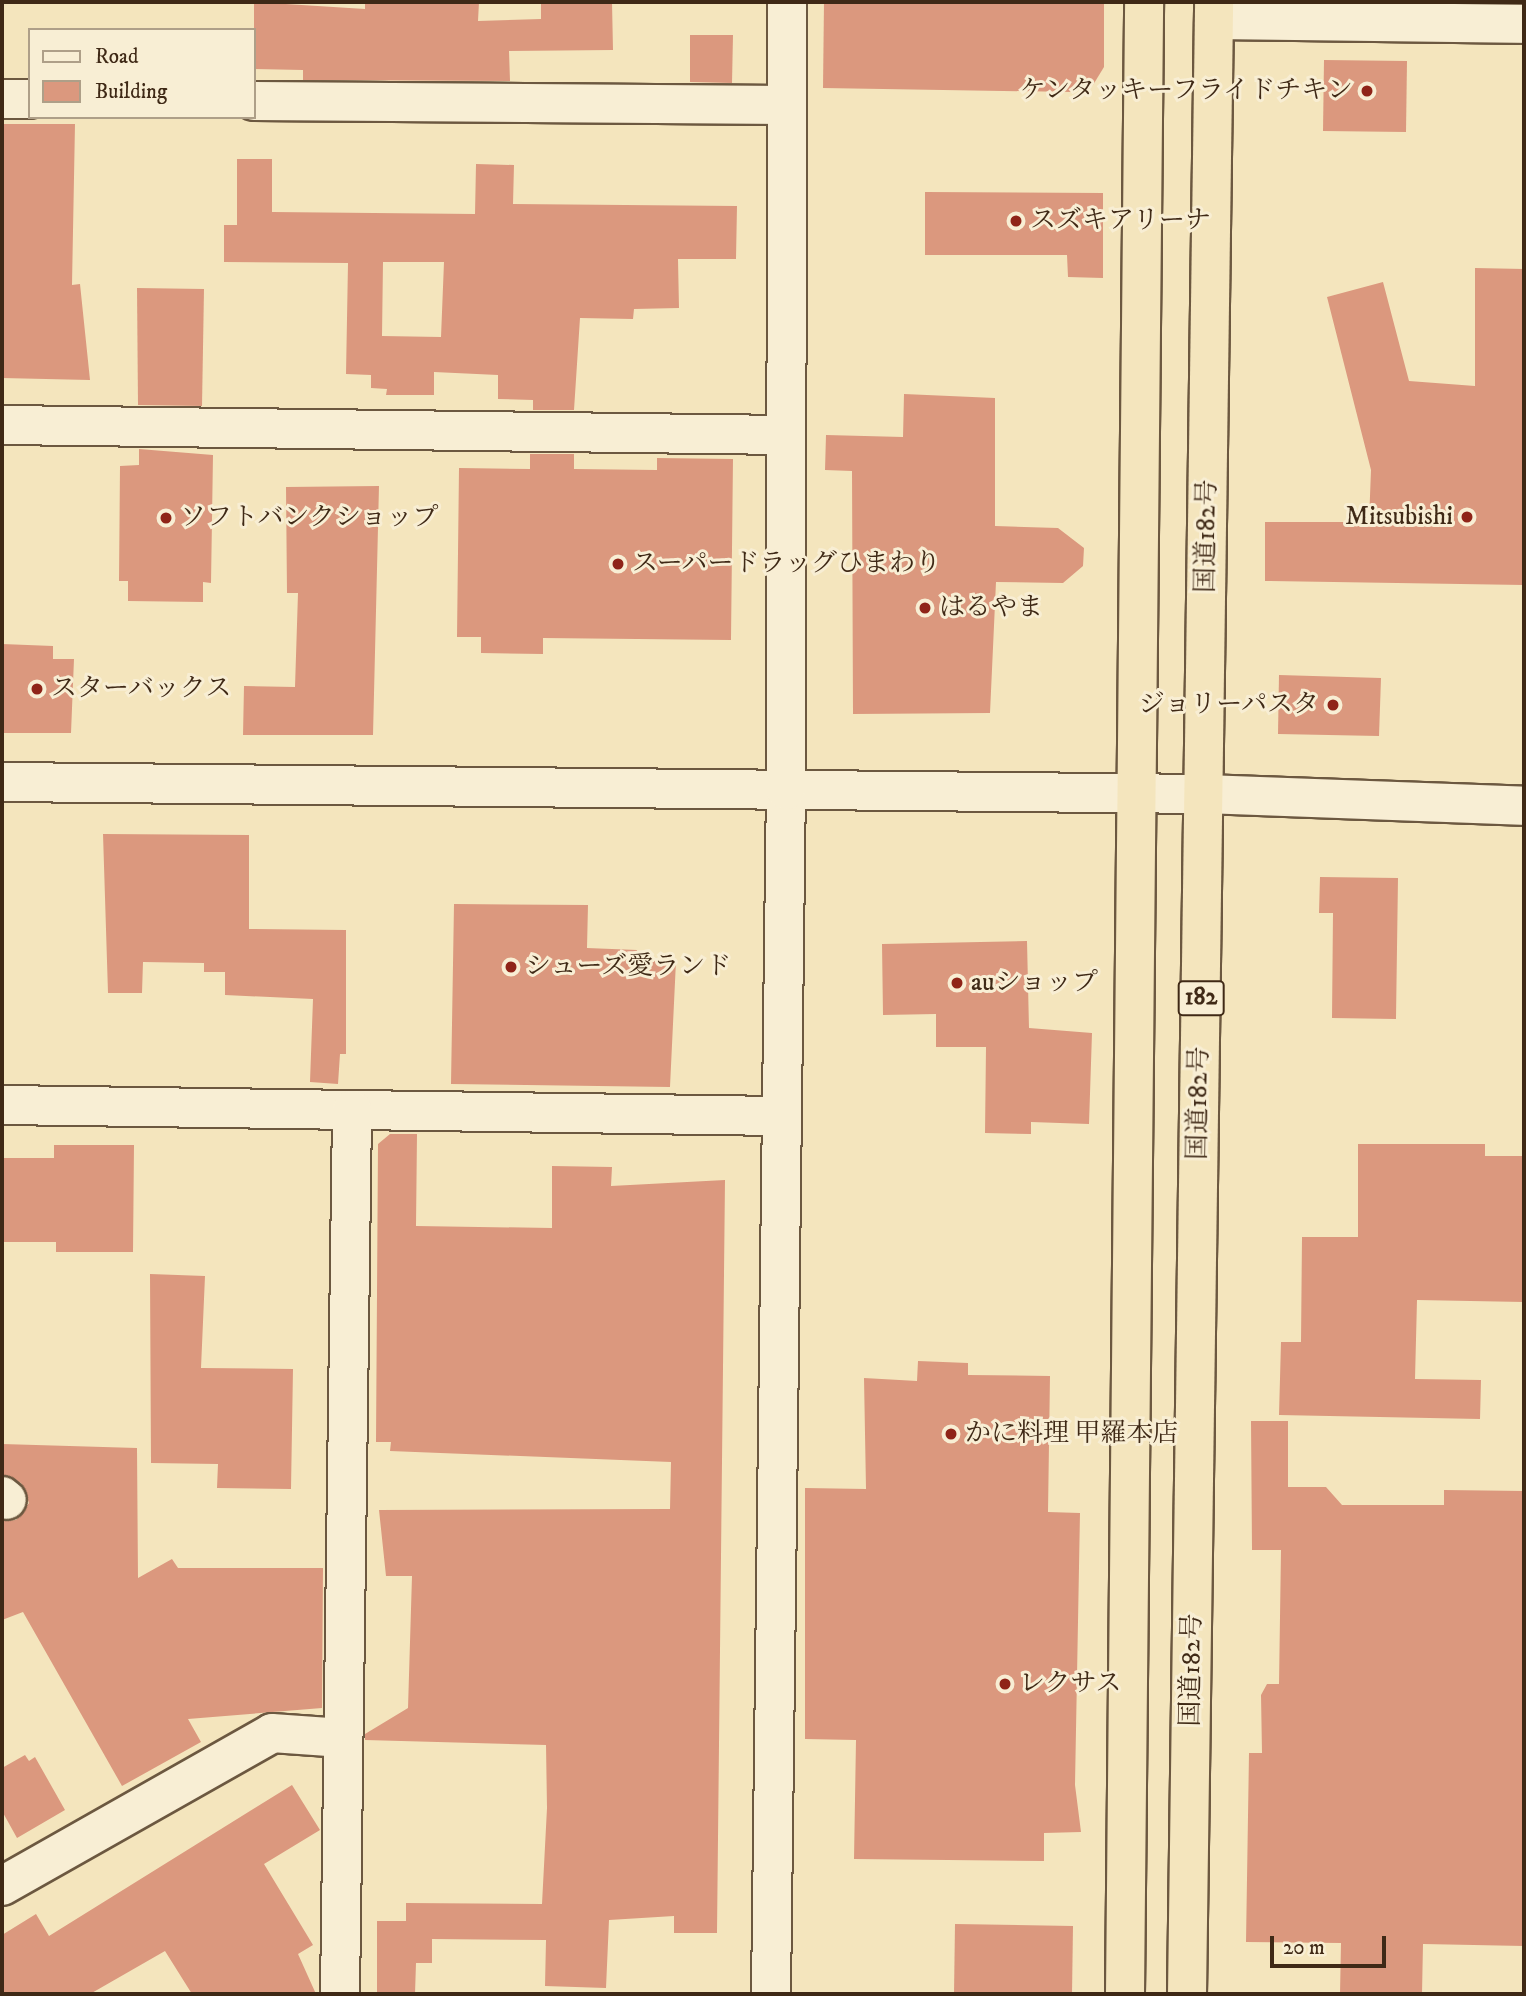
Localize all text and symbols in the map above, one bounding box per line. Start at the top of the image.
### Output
legend [28,28,256,119]
text: Road [95,44,139,70]
place label: ケンタッキーフライドチキン [1015,75,1353,107]
text: Building [95,79,167,105]
marker: ケンタッキーフライドチキン [1359,83,1375,99]
place label: スズキアリーナ [1030,205,1212,237]
marker: スズキアリーナ [1008,213,1024,229]
street label: 国道182号 [1190,479,1224,593]
place label: Mitsubishi [1345,501,1453,533]
place label: ソフトバンクショップ [180,502,440,534]
marker: Mitsubishi [1459,509,1475,525]
marker: ソフトバンクショップ [158,510,174,526]
place label: スーパードラッグひまわり [632,548,943,580]
marker: スーパードラッグひまわり [610,556,626,572]
place label: はるやま [939,592,1043,624]
marker: はるやま [917,600,933,616]
place label: スターバックス [51,673,233,705]
marker: スターバックス [29,681,45,697]
place label: ジョリーパスタ [1137,689,1319,721]
marker: ジョリーパスタ [1325,697,1341,713]
place label: シューズ愛ランド [525,951,733,983]
marker: シューズ愛ランド [503,959,519,975]
place label: auショップ [971,967,1099,999]
marker: auショップ [949,975,965,991]
road number: 182 [1176,978,1226,1018]
street label: 国道182号 [1182,1046,1216,1160]
place label: かに料理 甲羅本店 [965,1418,1179,1450]
marker: かに料理 甲羅本店 [943,1426,959,1442]
street label: 国道182号 [1175,1613,1209,1727]
place label: レクサス [1019,1668,1123,1700]
marker: レクサス [997,1676,1013,1692]
scale bar [1274,1923,1390,1967]
text: 20 m [1283,1935,1325,1961]

